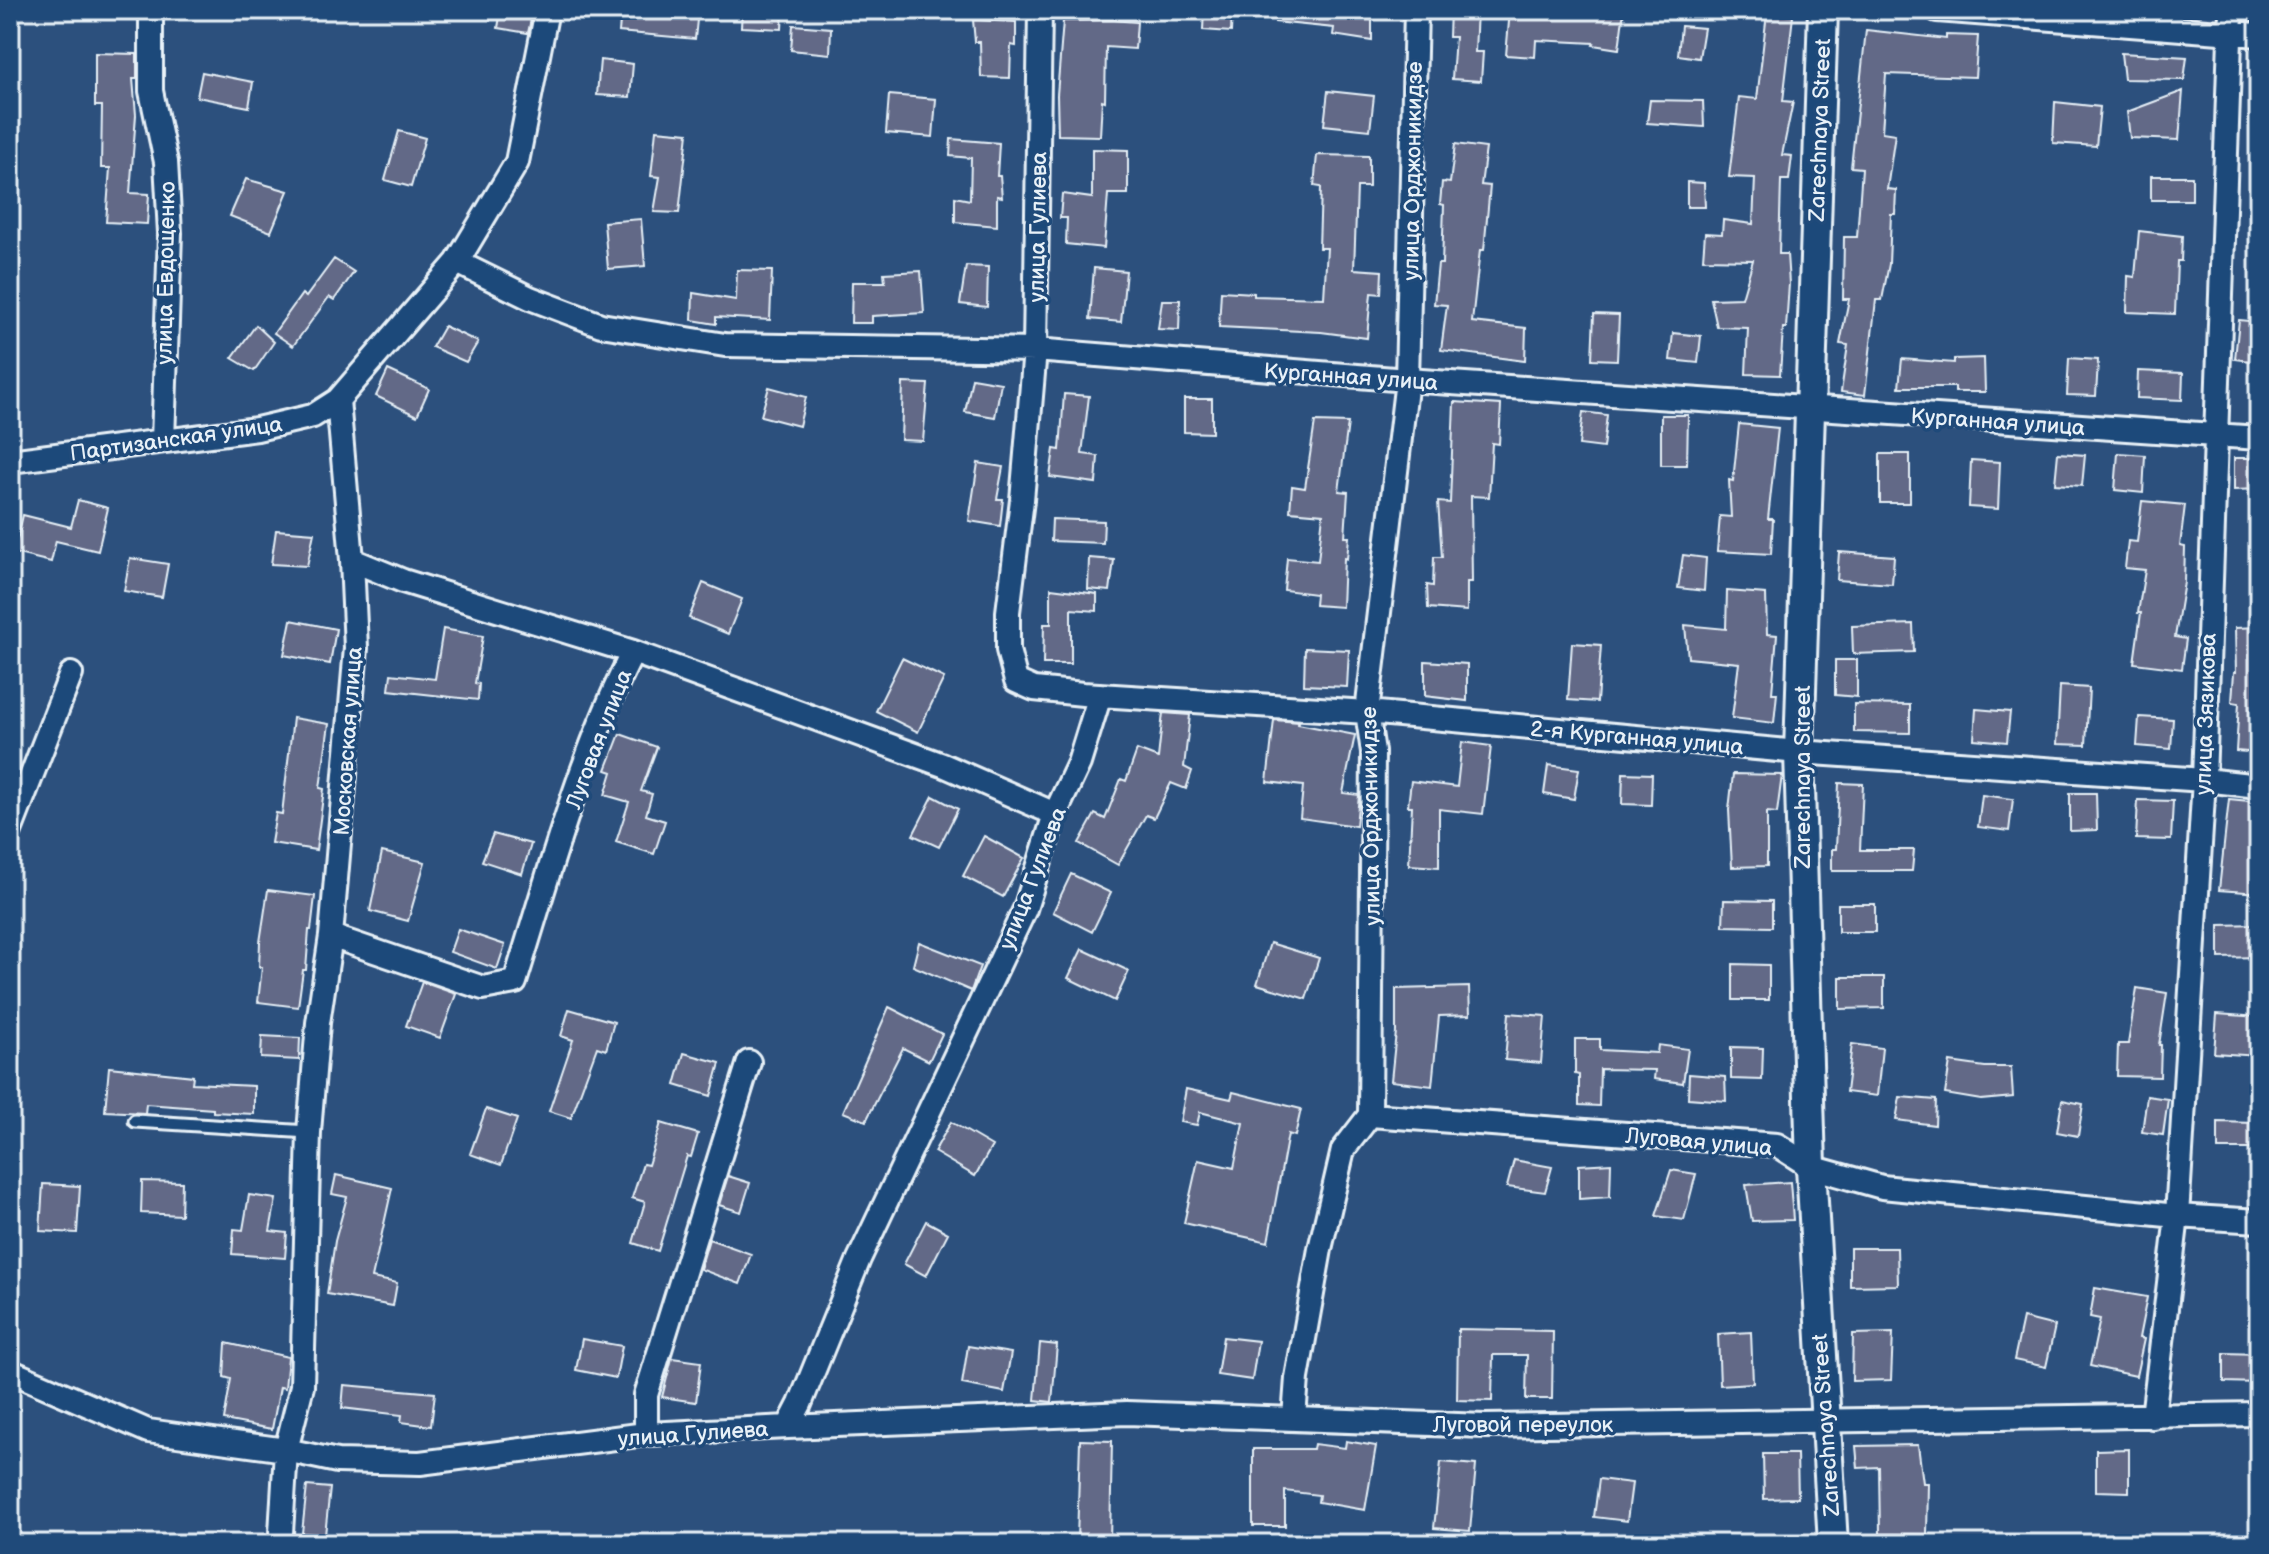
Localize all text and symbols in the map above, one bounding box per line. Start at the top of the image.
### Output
street label: Zarechnaya Street [1804,38,1837,223]
street label: улица Орджоникидзе [1398,61,1429,281]
street label: улица Гулиева [1024,151,1053,303]
street label: улица Евдощенко [151,181,182,365]
street label: Курганная улица [1263,358,1439,397]
street label: Курганная улица [1910,403,2086,442]
street label: Партизанская улица [68,411,284,468]
street label: улица Зязикова [2190,633,2223,796]
street label: Московская улица [328,646,369,836]
street label: Луговая улица [560,666,638,814]
street label: Zarechnaya Street [1790,685,1817,869]
street label: улица Орджоникидзе [1356,706,1387,926]
street label: 2-я Курганная улица [1529,716,1745,761]
street label: улица Гулиева [994,803,1073,954]
street label: Луговая улица [1623,1123,1773,1162]
street label: Zarechnaya Street [1807,1332,1846,1518]
street label: Луговой переулок [1432,1412,1614,1439]
street label: улица Гулиева [617,1416,769,1453]

